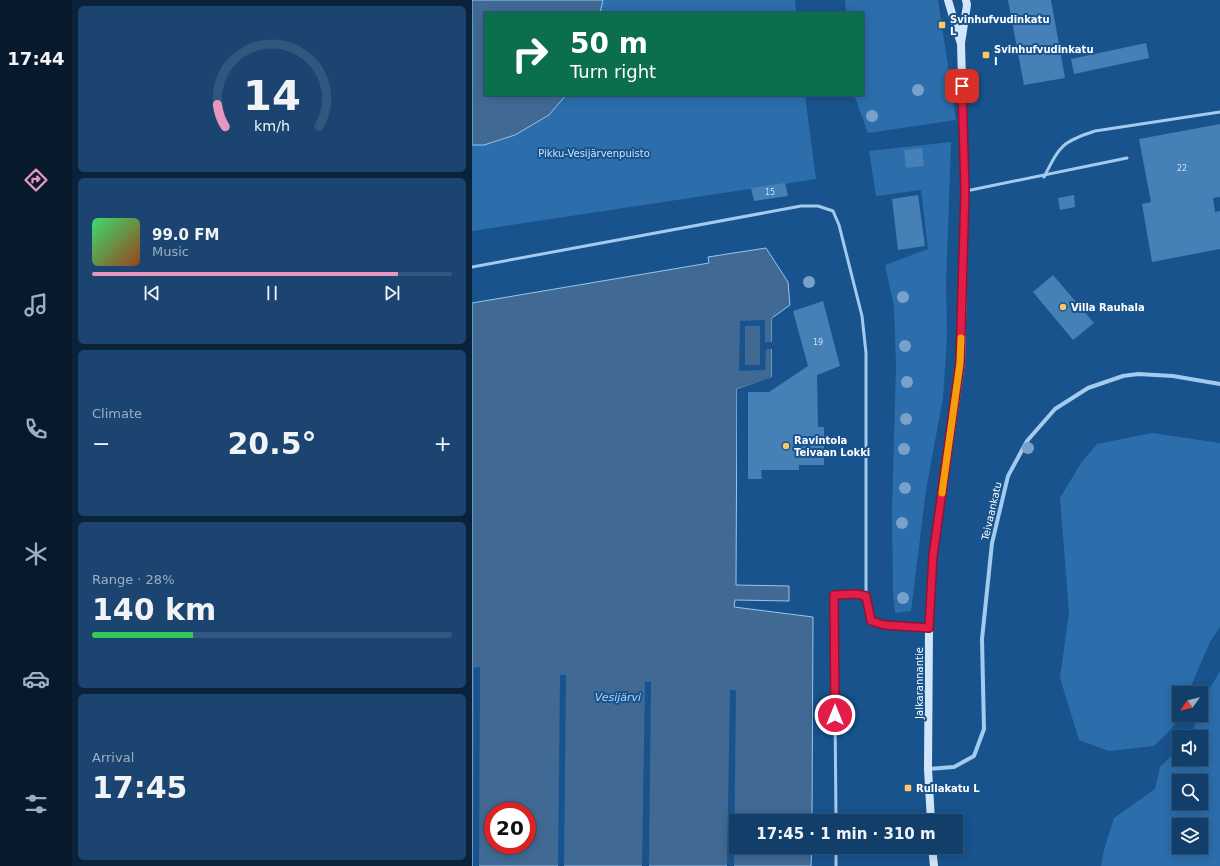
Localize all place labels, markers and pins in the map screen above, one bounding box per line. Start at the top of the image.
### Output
place label: Svinhufvudinkatu L [950,14,1050,37]
marker: Svinhufvudinkatu L [937,20,947,30]
place label: Svinhufvudinkatu I [994,44,1094,67]
marker: Svinhufvudinkatu I [981,50,991,60]
pin [945,69,979,103]
marker: Villa Rauhala [1058,302,1068,312]
place label: Villa Rauhala [1071,302,1145,313]
place label: Ravintola Teivaan Lokki [794,435,870,458]
marker: Ravintola Teivaan Lokki [781,441,791,451]
marker: Rullakatu L [903,783,913,793]
place label: Rullakatu L [916,783,980,794]

